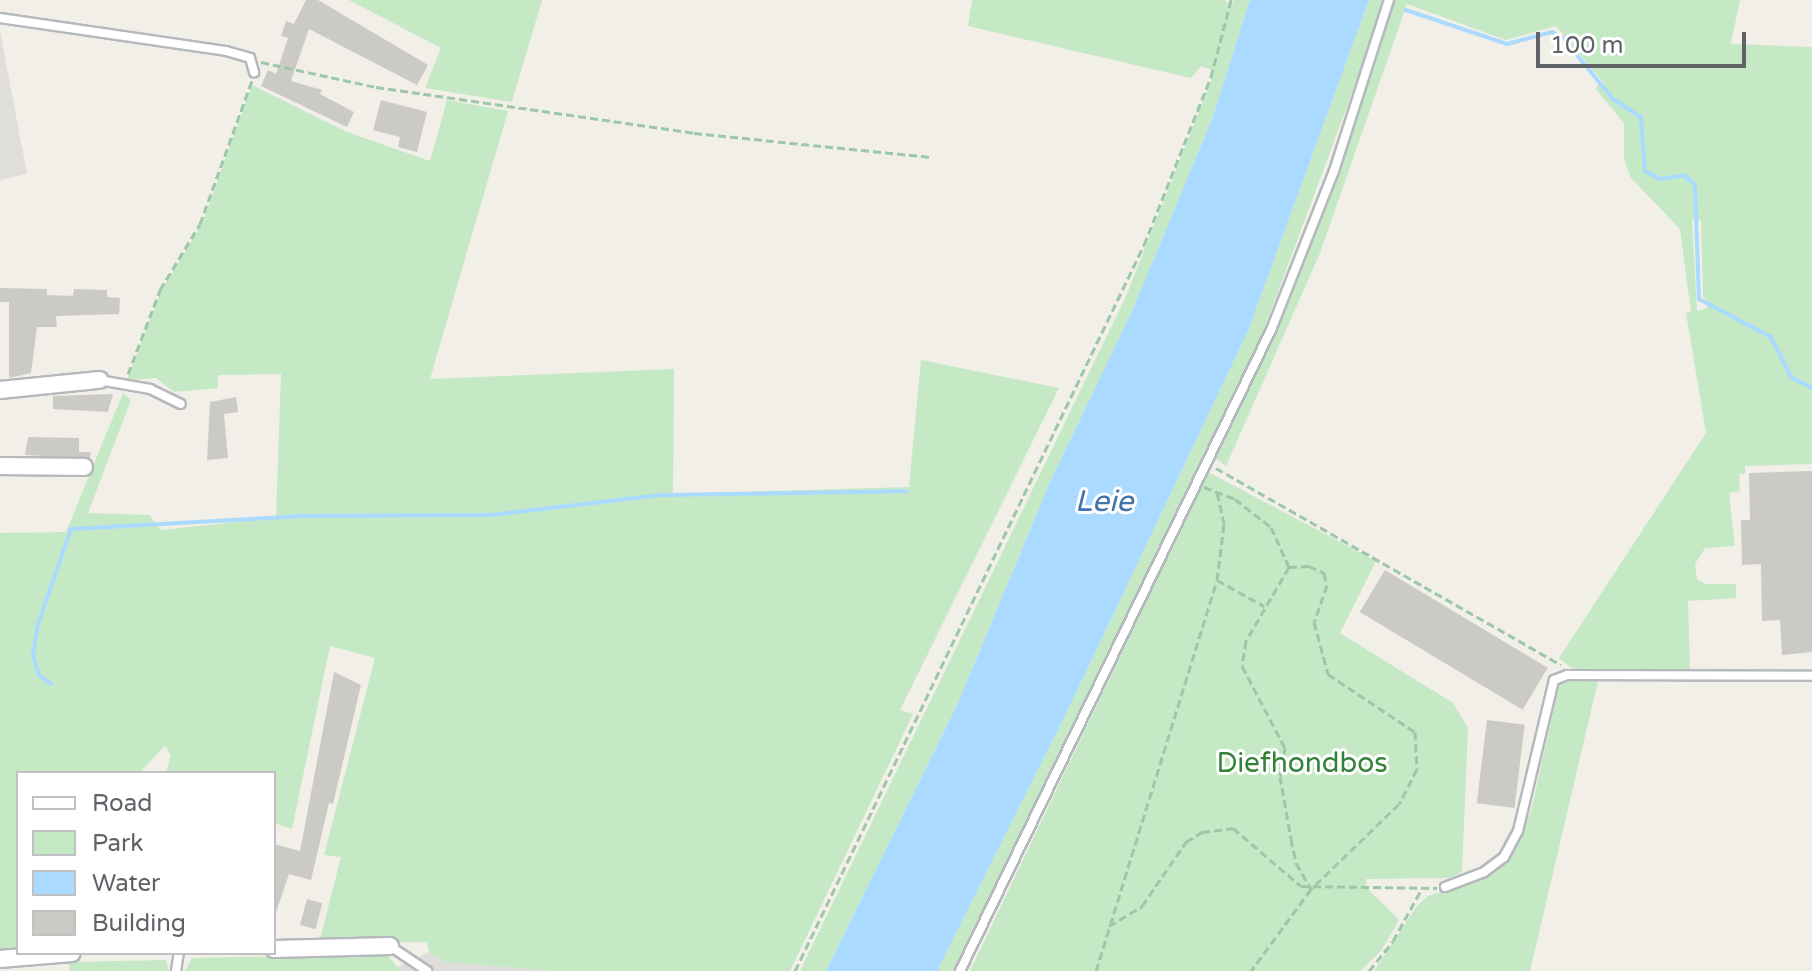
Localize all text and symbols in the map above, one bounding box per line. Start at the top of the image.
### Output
scale bar [1540,16,1750,66]
text: 100 m [1550,31,1624,60]
water label: Leie [1075,484,1133,520]
park label: Diefhondbos [1216,746,1388,780]
legend [16,771,276,955]
text: Road [92,789,152,818]
text: Park [92,829,143,858]
text: Water [92,869,160,898]
text: Building [92,909,186,938]

